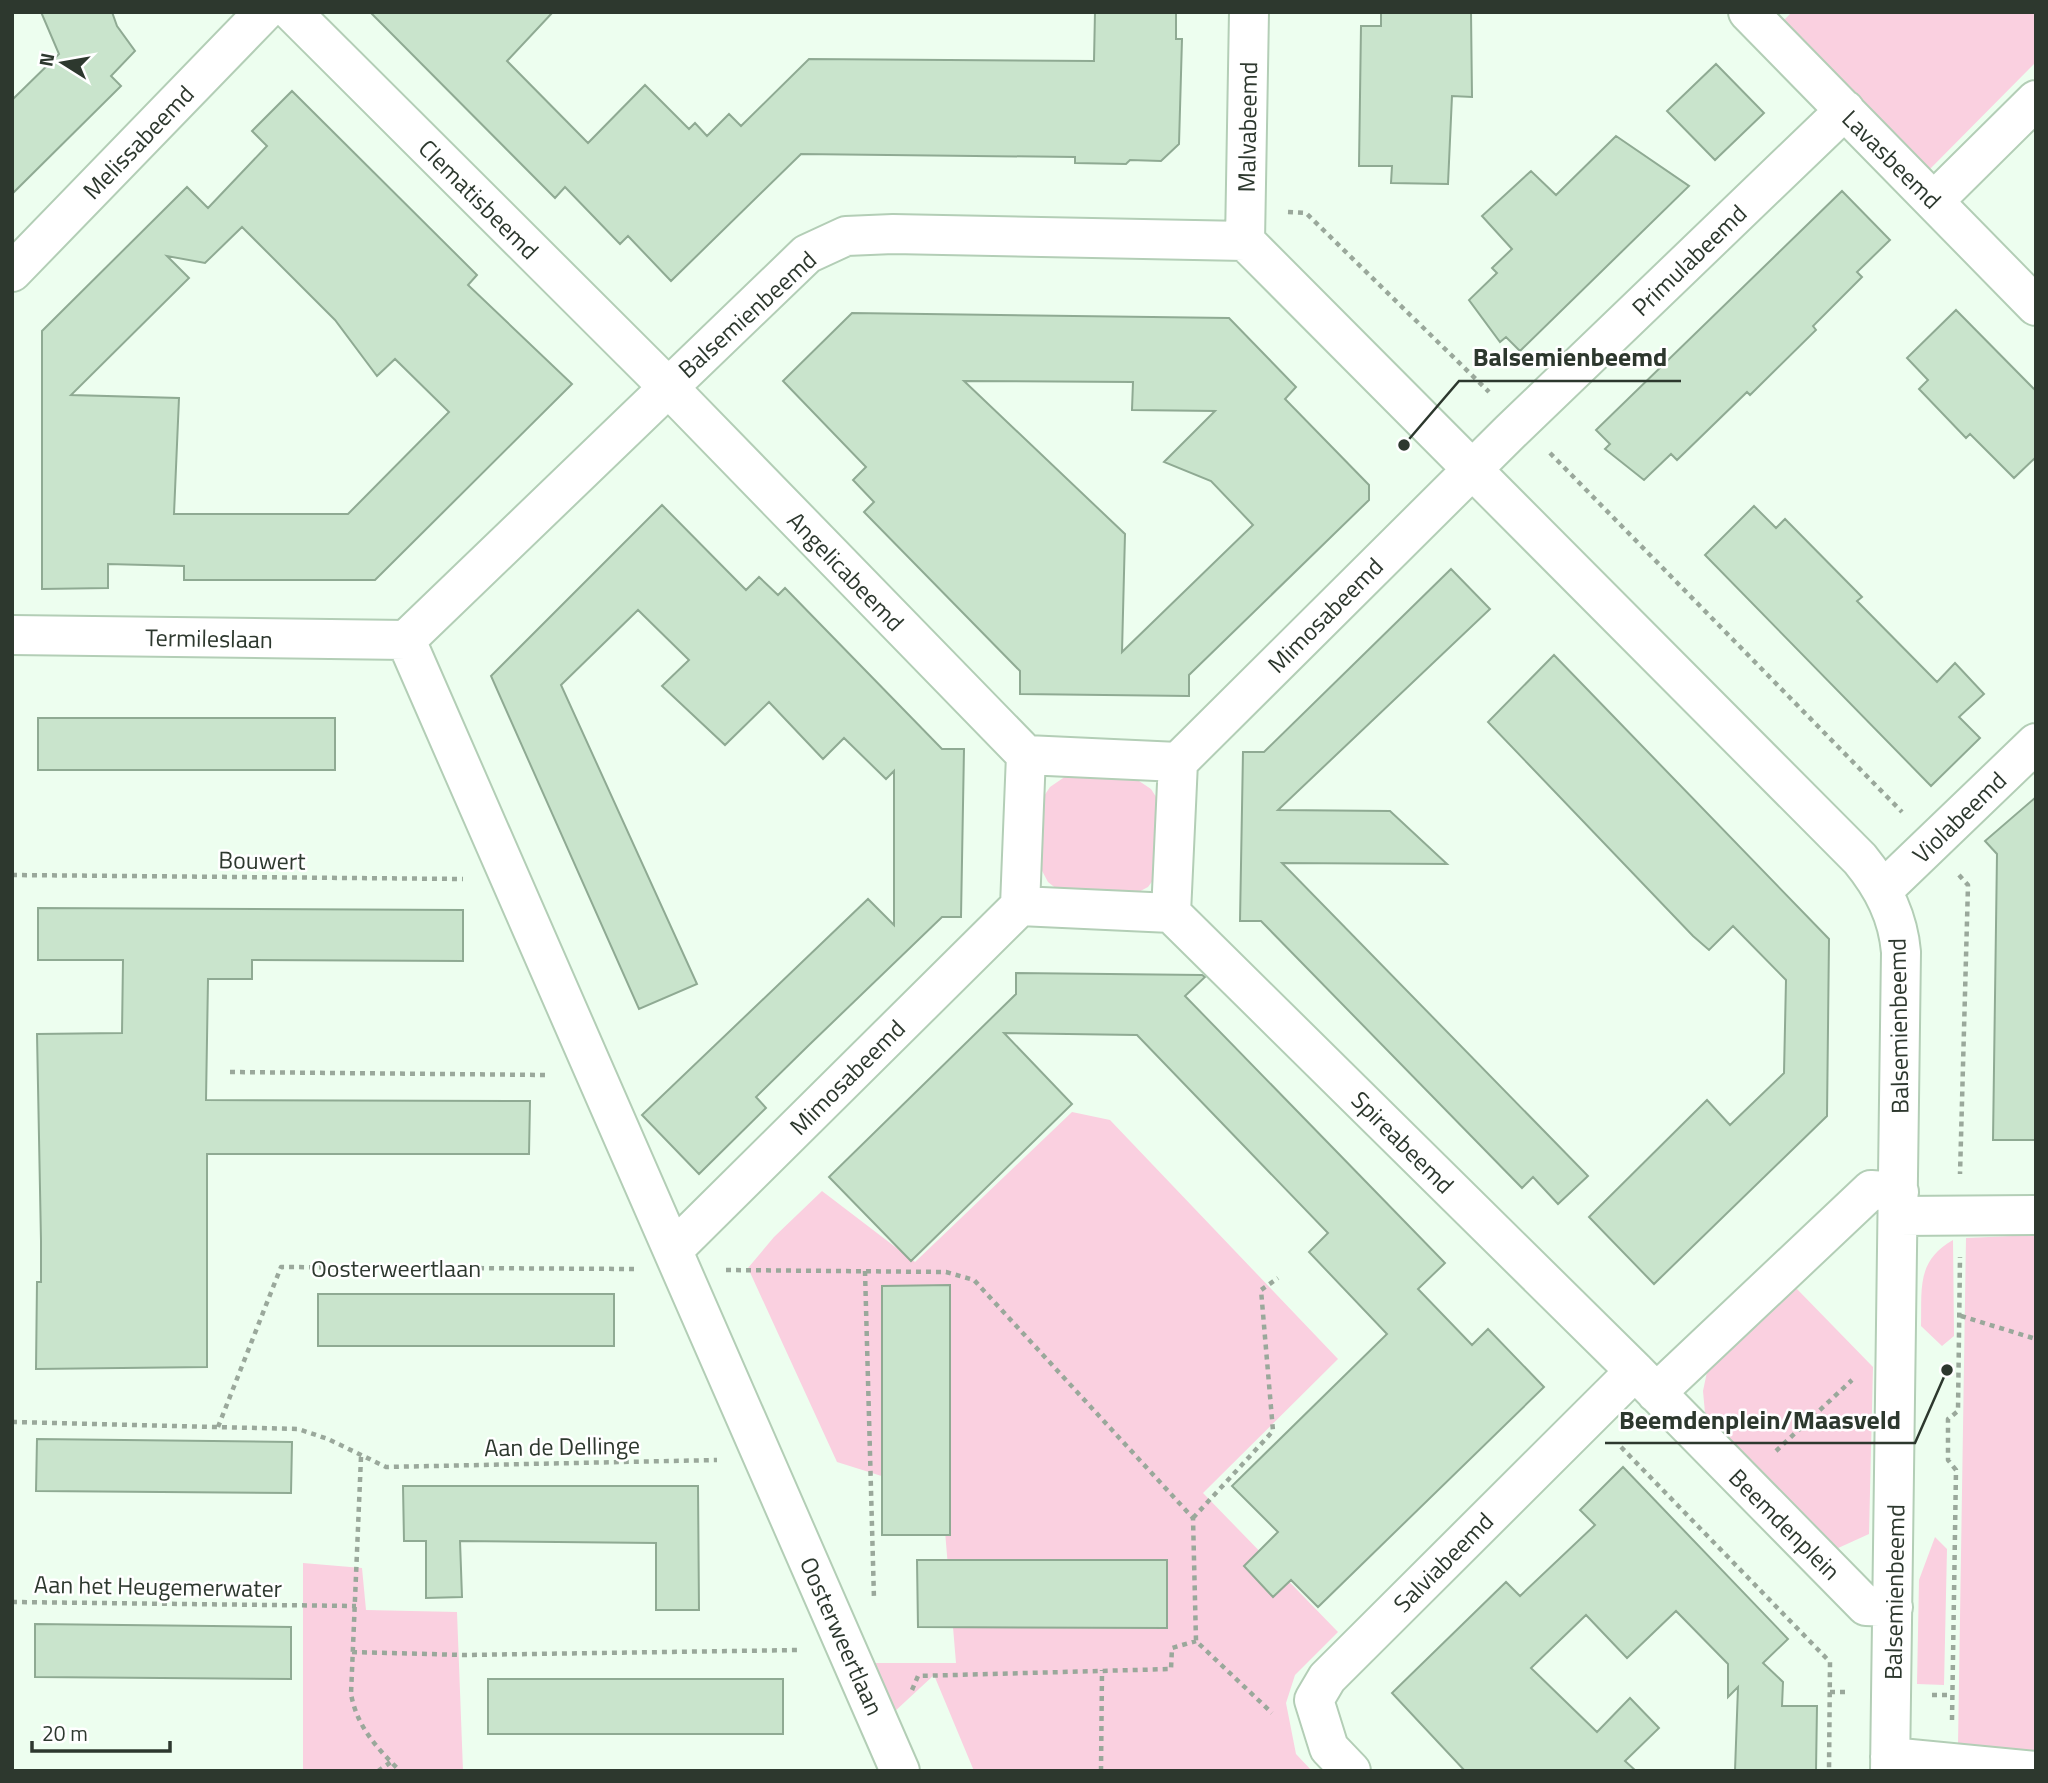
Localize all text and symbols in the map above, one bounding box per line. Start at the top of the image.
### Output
north arrow [28,28,98,98]
text: N [30,50,61,69]
street label: Malvabeemd [1228,61,1266,193]
street label: Melissabeemd [74,77,202,207]
street label: Lavasbeemd [1834,101,1950,217]
street label: Clematisbeemd [411,131,547,267]
street label: Primulabeemd [1623,196,1755,324]
street label: Balsemienbeemd [670,242,824,386]
callout: Balsemienbeemd [1459,334,1681,381]
text: Balsemienbeemd [1473,337,1667,376]
street label: Angelicabeemd [779,503,913,639]
street label: Mimosabeemd [1259,549,1391,681]
street label: Termileslaan [145,619,273,657]
street label: Violabeemd [1904,763,2014,871]
street label: Bouwert [218,841,306,879]
street label: Balsemienbeemd [1878,938,1918,1114]
street label: Mimosabeemd [781,1011,913,1143]
street label: Spireabeemd [1343,1082,1463,1202]
street label: Oosterweertlaan [311,1250,481,1286]
callout: Beemdenplein/Maasveld [1605,1396,1915,1443]
text: Beemdenplein/Maasveld [1619,1400,1901,1439]
street label: Aan de Dellinge [484,1427,640,1465]
street label: Beemdenplein [1721,1460,1849,1588]
street label: Salviabeemd [1385,1504,1501,1620]
street label: Balsemienbeemd [1874,1504,1914,1680]
street label: Oosterweertlaan [791,1551,893,1721]
street label: Aan het Heugemerwater [34,1566,282,1606]
scale bar [32,1710,170,1754]
text: 20 m [42,1717,88,1749]

